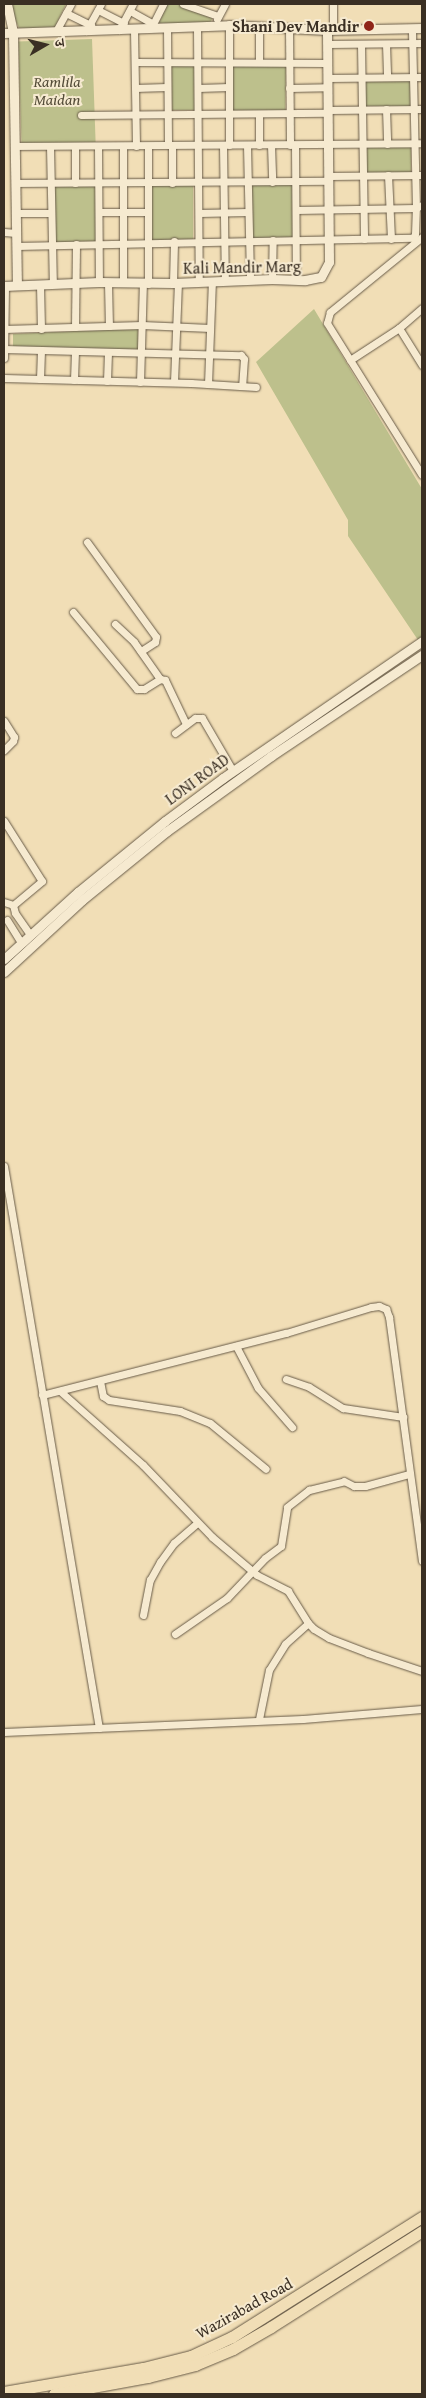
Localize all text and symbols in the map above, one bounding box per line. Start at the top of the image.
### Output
place label: Shani Dev Mandir [232,16,359,36]
north arrow [20,20,70,70]
marker: Shani Dev Mandir [363,20,375,32]
text: उ [49,38,70,48]
park label: Ramlila Maidan [33,71,81,109]
street label: Kali Mandir Marg [183,256,301,278]
street label: LONI ROAD [161,749,233,809]
street label: Wazirabad Road [192,2274,296,2342]

